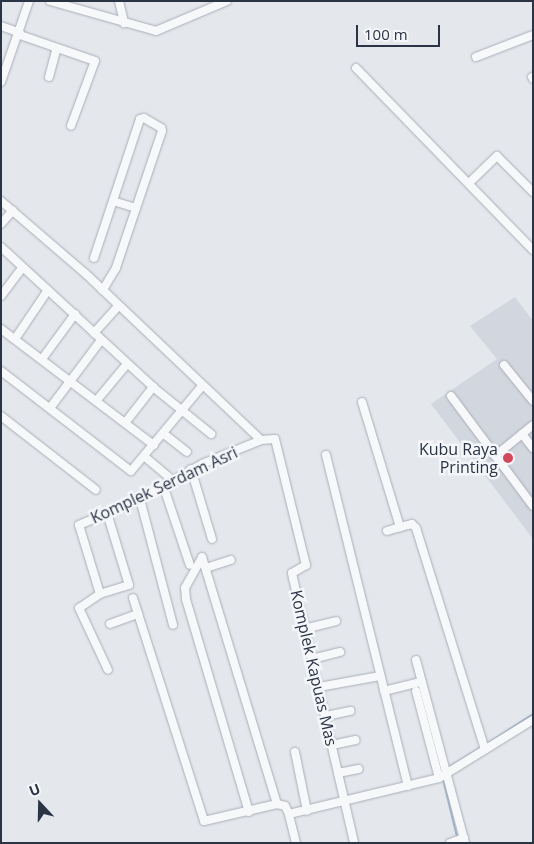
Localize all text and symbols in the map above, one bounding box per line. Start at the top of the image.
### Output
scale bar [359,15,443,47]
text: 100 m [364,24,408,44]
place label: Kubu Raya Printing [419,439,498,477]
street label: Komplek Serdam Asri [87,443,241,527]
marker: Kubu Raya Printing [502,452,514,464]
street label: Komplek Kapuas Mas [287,588,341,748]
north arrow [15,779,65,829]
text: U [26,779,43,800]

